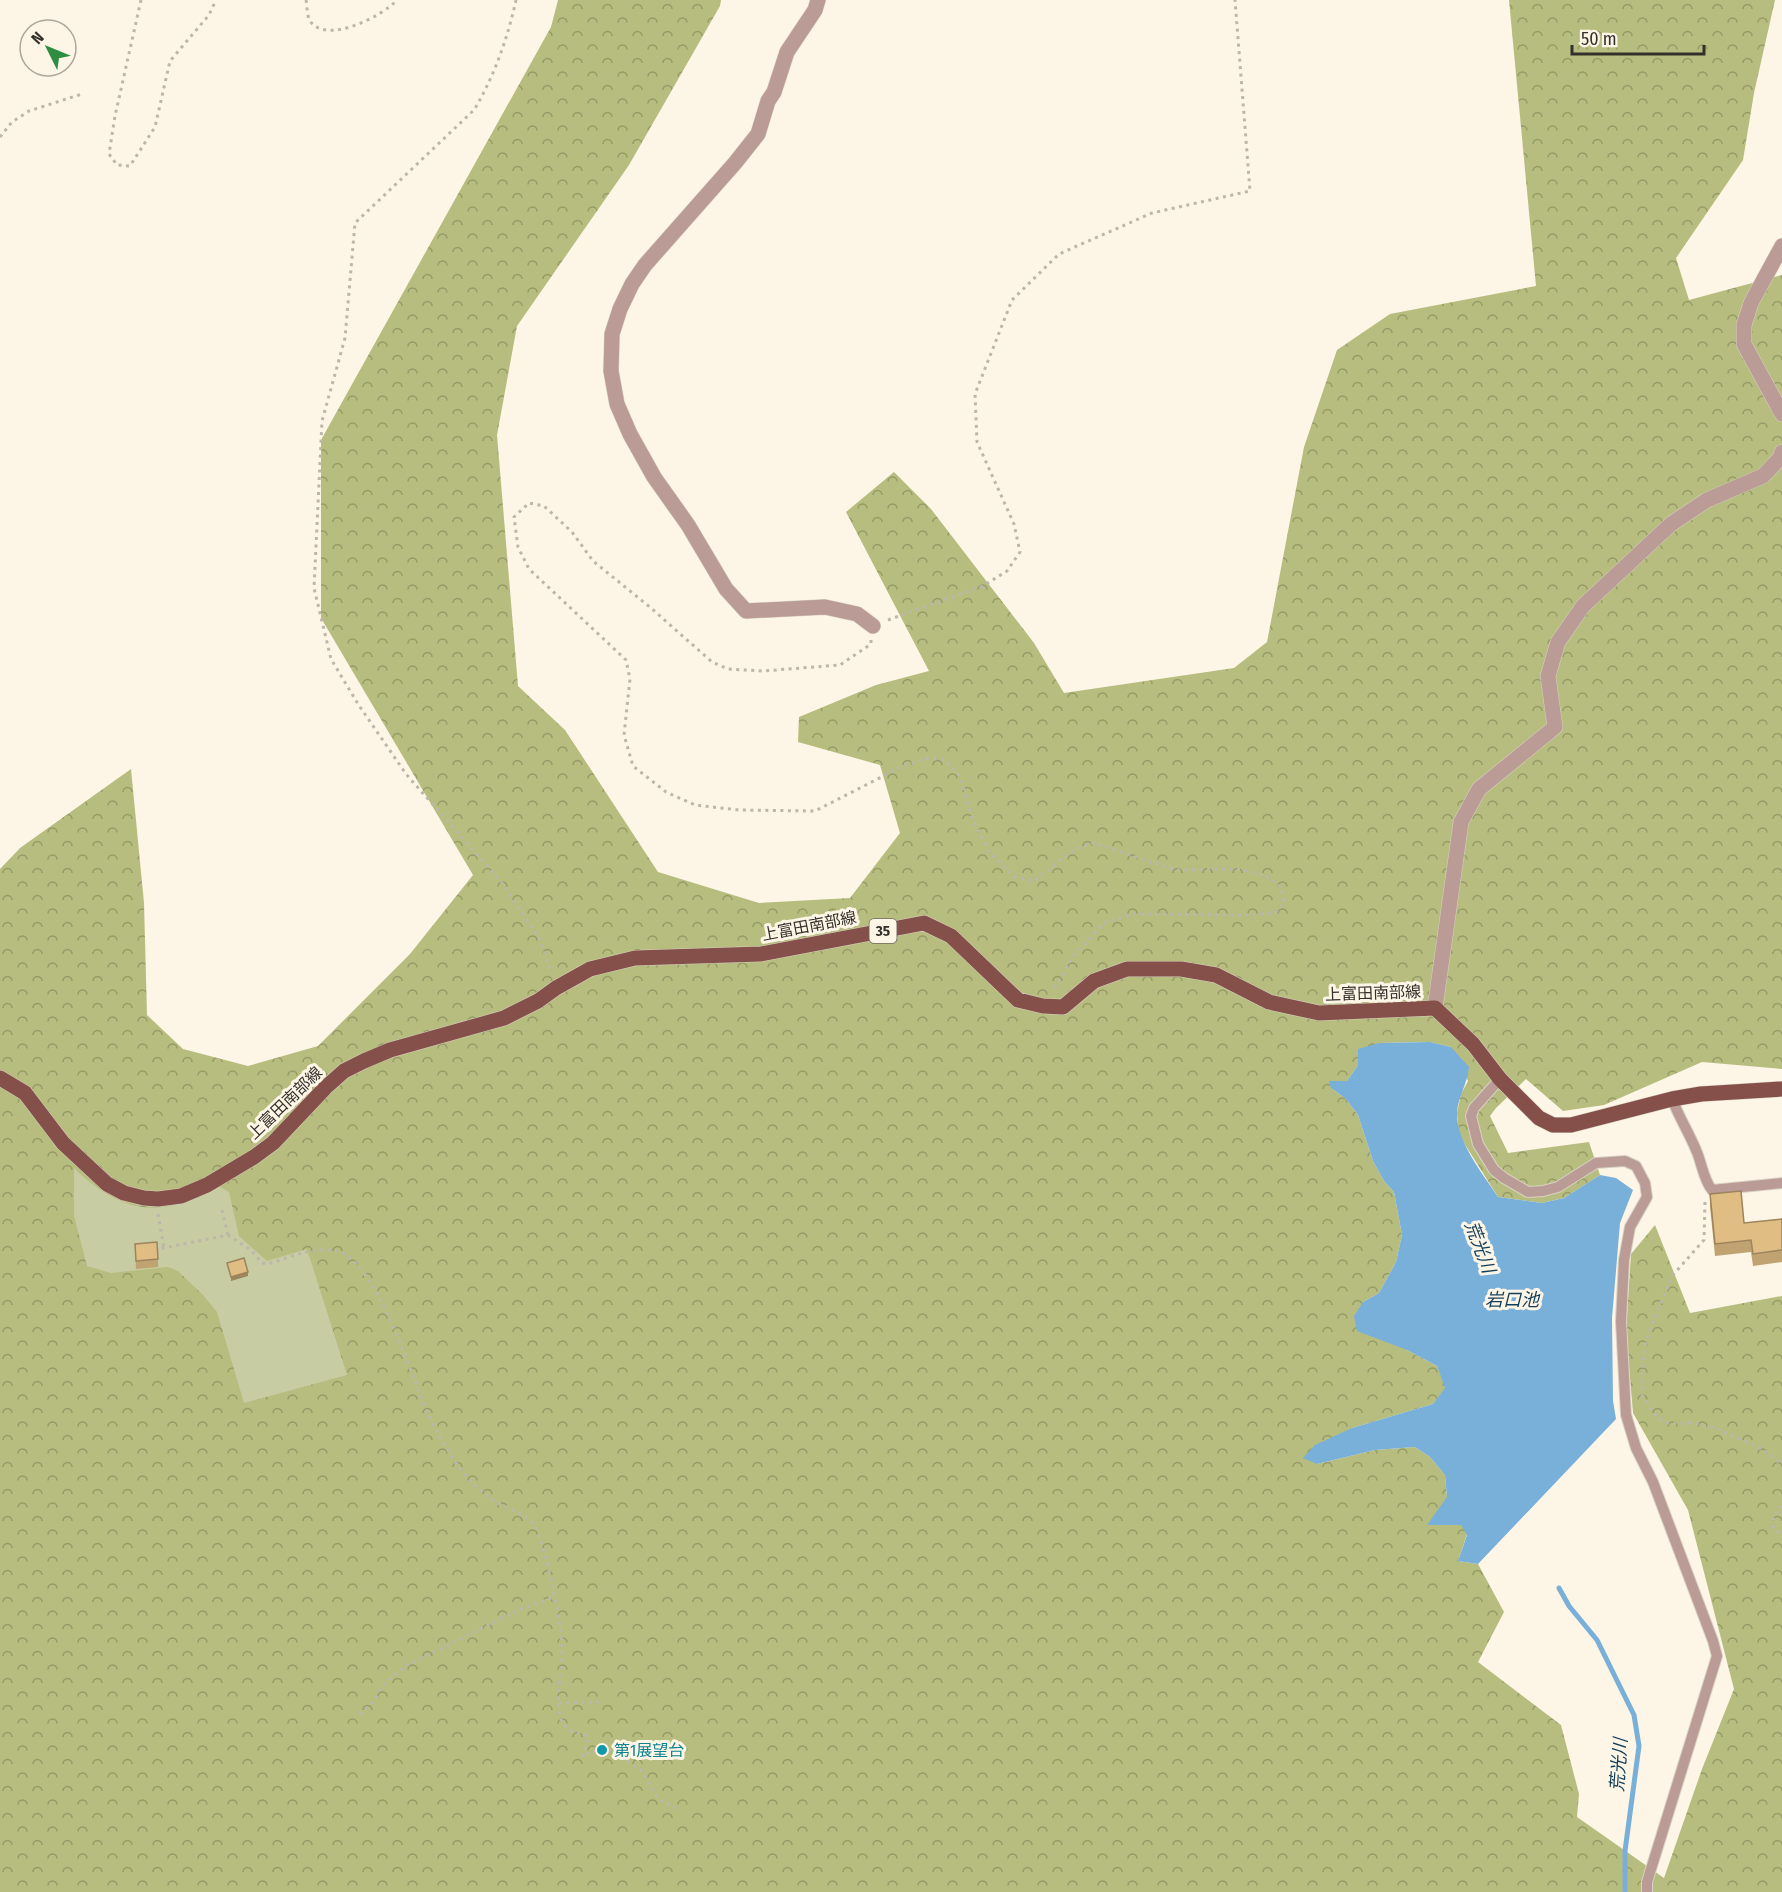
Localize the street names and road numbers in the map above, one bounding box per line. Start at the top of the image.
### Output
street label: 上富田南部線 [760,908,858,944]
road number: 35 [870,919,896,943]
street label: 上富田南部線 [1325,982,1421,1004]
street label: 上富田南部線 [244,1063,326,1143]

